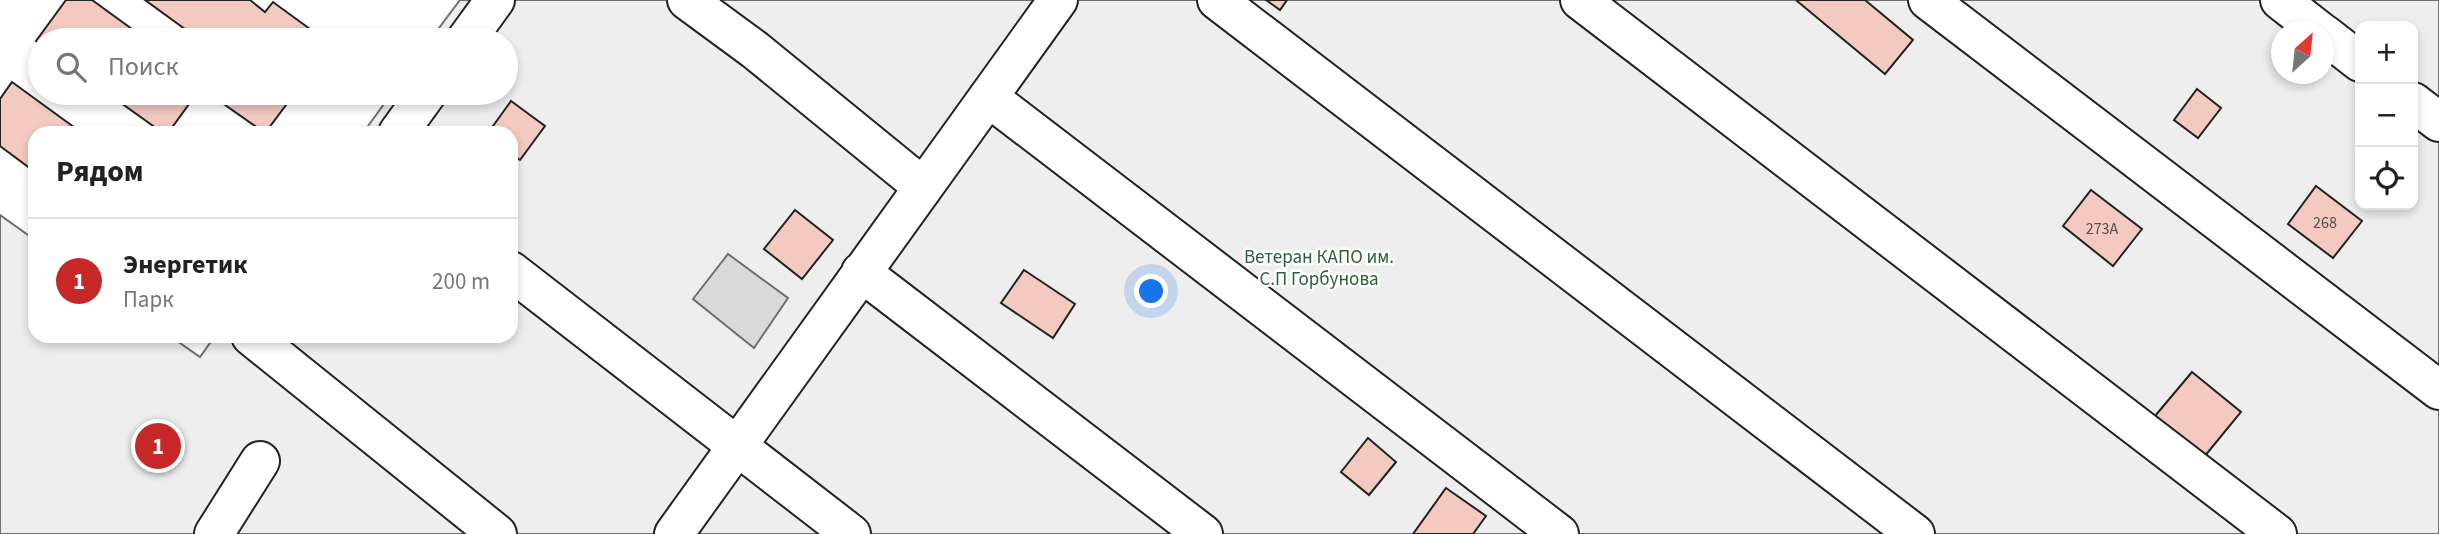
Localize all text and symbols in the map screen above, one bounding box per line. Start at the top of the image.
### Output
north arrow [2271,21,2334,84]
map controls [2355,21,2418,210]
button: + [2355,21,2418,84]
search box [28,28,518,105]
icon: search [52,48,90,86]
text: Поиск [108,48,178,85]
button: − [2355,84,2418,147]
button: locate [2355,147,2418,210]
text: Рядом [56,150,144,193]
house number: 268 [2313,212,2337,234]
house number: 273А [2086,218,2119,240]
park label: Ветеран КАПО им. С.П Горбунова [1244,244,1394,293]
text: Энергетик [123,246,247,283]
text: 1 [73,265,85,298]
text: 200 m [432,265,490,298]
your location [1134,274,1168,308]
text: Парк [123,283,174,316]
pin: 1 [135,420,181,472]

